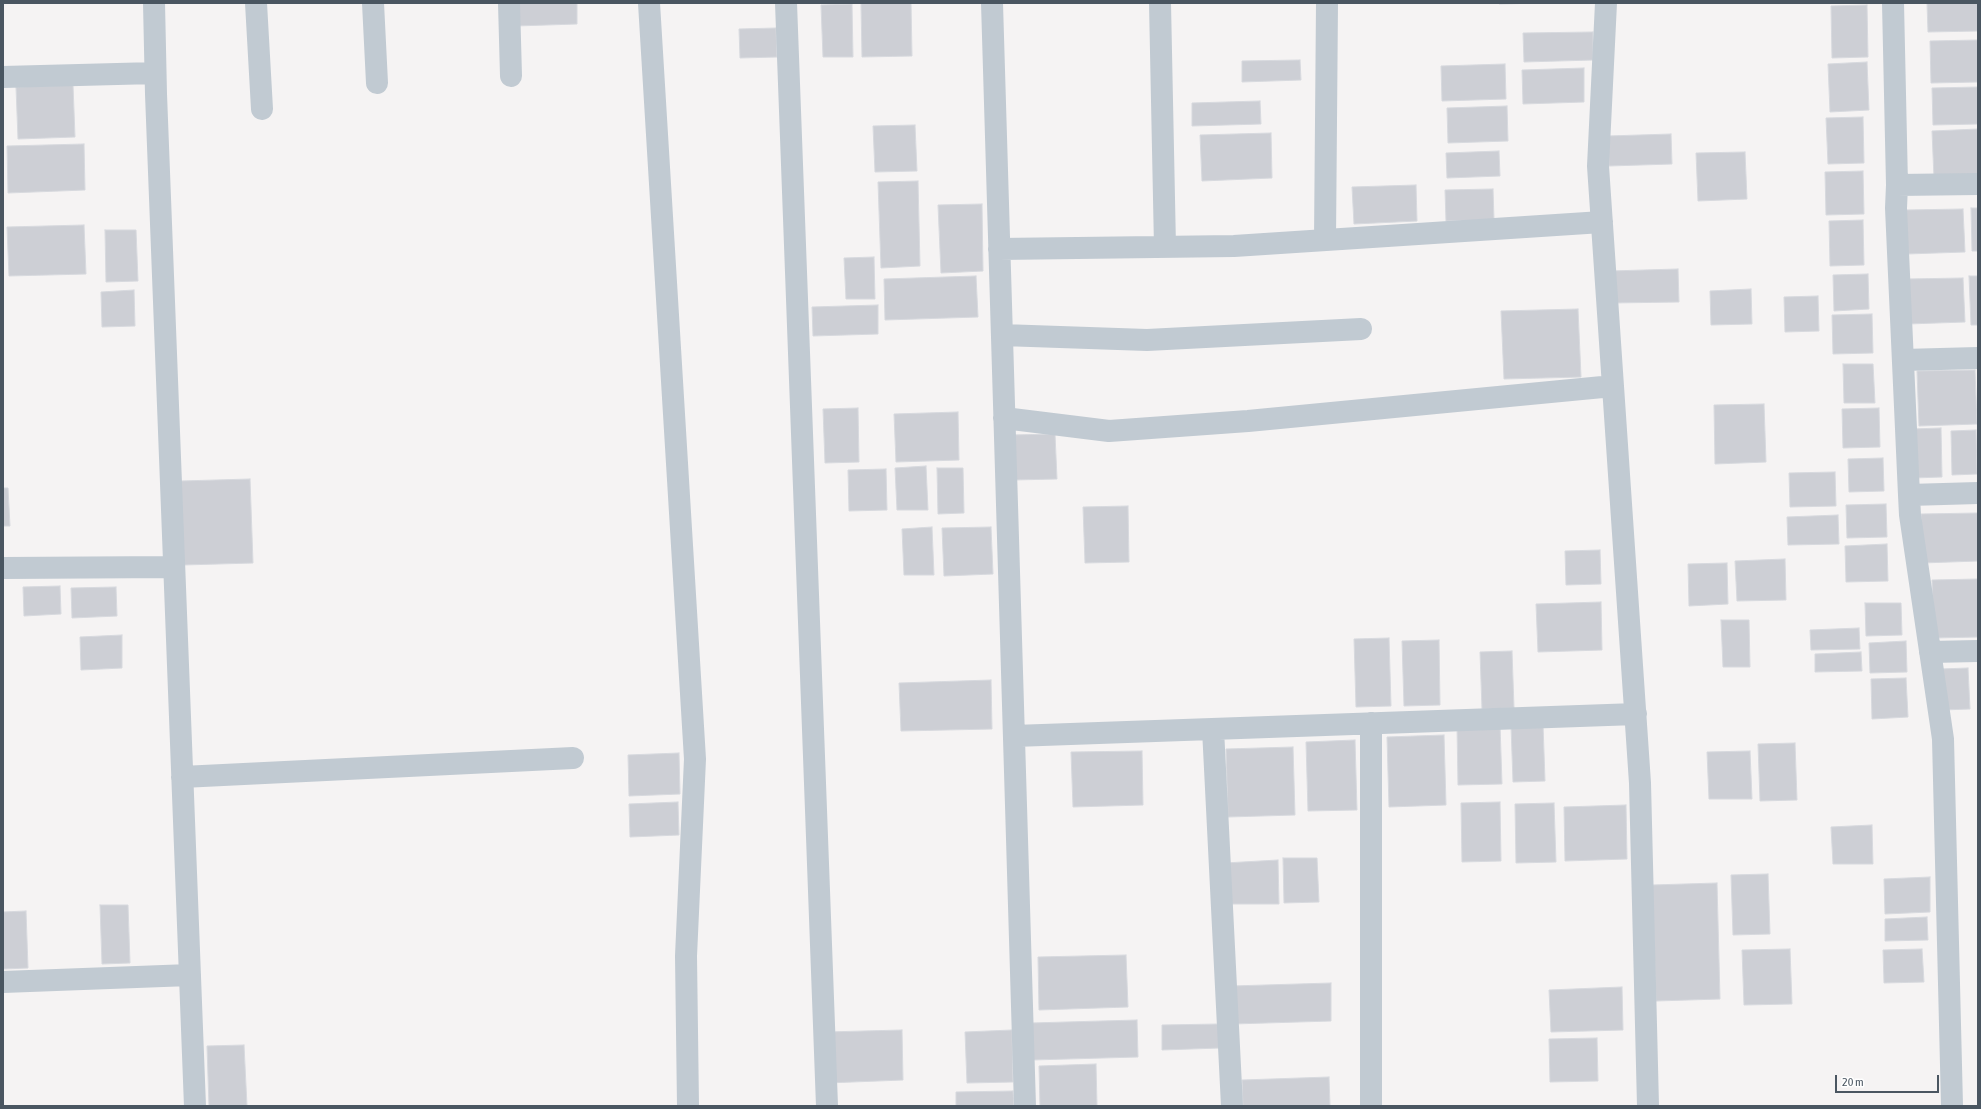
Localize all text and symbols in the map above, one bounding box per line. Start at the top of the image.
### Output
scale bar [1837,1067,1941,1093]
text: 20 m [1842,1075,1864,1089]

